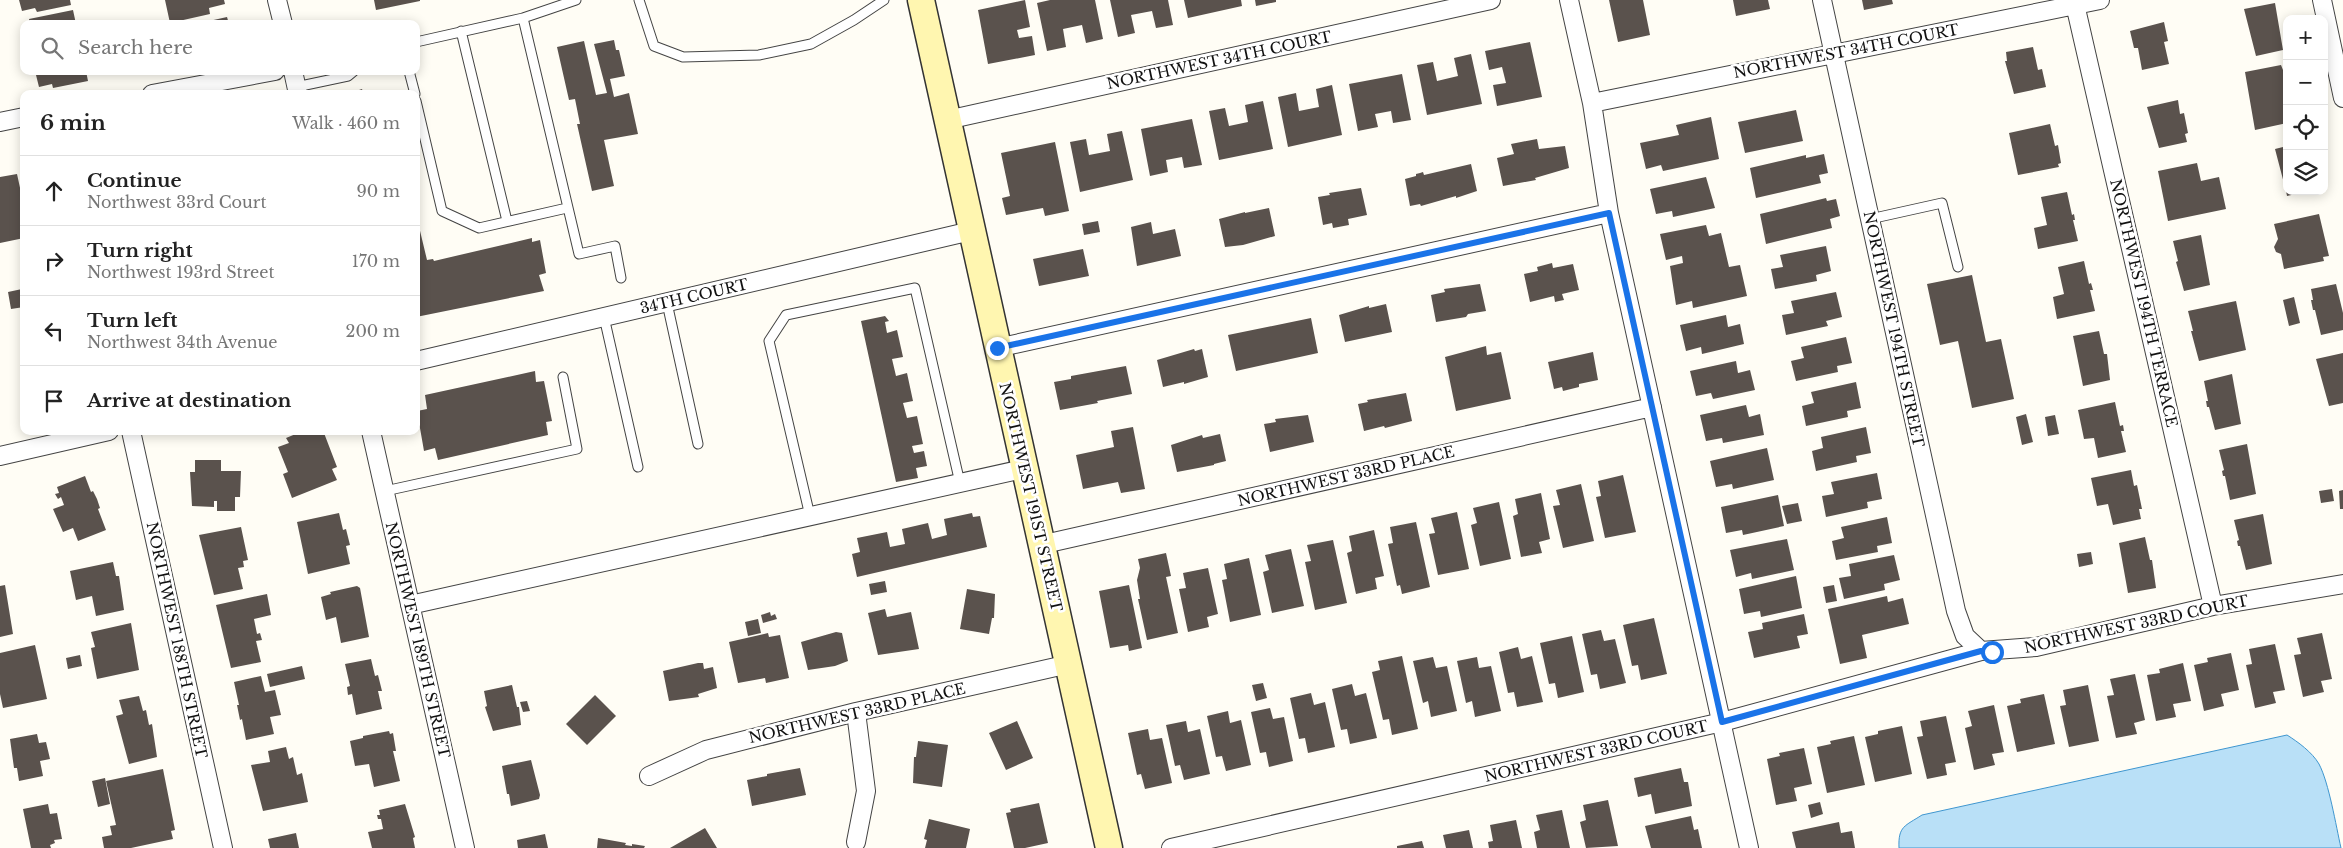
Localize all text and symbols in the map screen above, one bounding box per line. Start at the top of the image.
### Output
map controls [2283,15,2328,195]
button: + [2283,15,2328,60]
search box [20,20,420,75]
street label: NORTHWEST 34TH COURT [1732,20,1960,82]
street label: NORTHWEST 34TH COURT [1105,27,1333,93]
icon: search [38,34,66,62]
text: Search here [78,36,193,59]
button: − [2283,60,2328,105]
button: locate [2283,105,2328,150]
text: 6 min [40,110,106,136]
text: Walk · 460 m [292,113,400,133]
button: layers [2283,150,2328,195]
text: Continue [87,169,182,192]
icon: ahead [40,177,68,205]
street label: NORTHWEST 194TH TERRACE [2106,177,2182,429]
text: 90 m [357,181,400,201]
text: Northwest 33rd Court [87,192,266,212]
street label: NORTHWEST 194TH STREET [1860,209,1928,449]
text: Turn right [87,239,193,262]
icon: right [40,247,68,275]
text: 170 m [352,251,400,271]
text: Northwest 193rd Street [87,262,274,282]
street label: 34TH COURT [638,274,750,318]
text: Turn left [87,309,178,332]
icon: left [40,317,68,345]
text: 200 m [346,321,400,341]
text: Northwest 34th Avenue [87,332,277,352]
route end [986,337,1009,360]
street label: NORTHWEST 191ST STREET [995,381,1067,613]
icon: arrive [40,387,68,415]
text: Arrive at destination [87,389,291,412]
street label: NORTHWEST 33RD PLACE [1236,442,1456,510]
street label: NORTHWEST 188TH STREET [143,520,211,760]
street label: NORTHWEST 189TH STREET [382,520,454,760]
street label: NORTHWEST 33RD COURT [2022,591,2250,657]
route start [1981,641,2004,664]
street label: NORTHWEST 33RD PLACE [747,679,967,747]
street label: NORTHWEST 33RD COURT [1482,716,1710,786]

